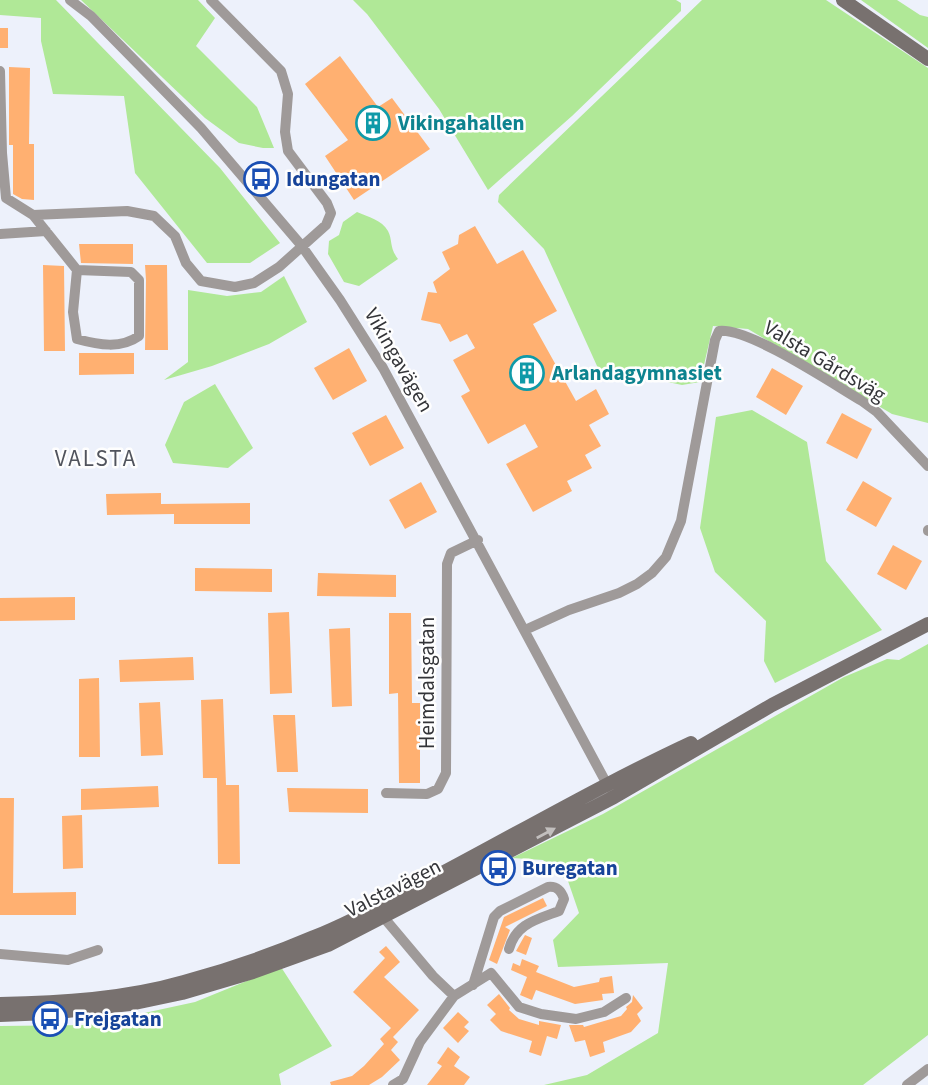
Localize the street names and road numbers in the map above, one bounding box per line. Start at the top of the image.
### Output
street label: Vikingavägen [357,302,441,418]
street label: Valsta Gårdsväg [758,313,892,410]
street label: Heimdalsgatan [412,617,442,749]
street label: Valstavägen [340,851,446,925]

